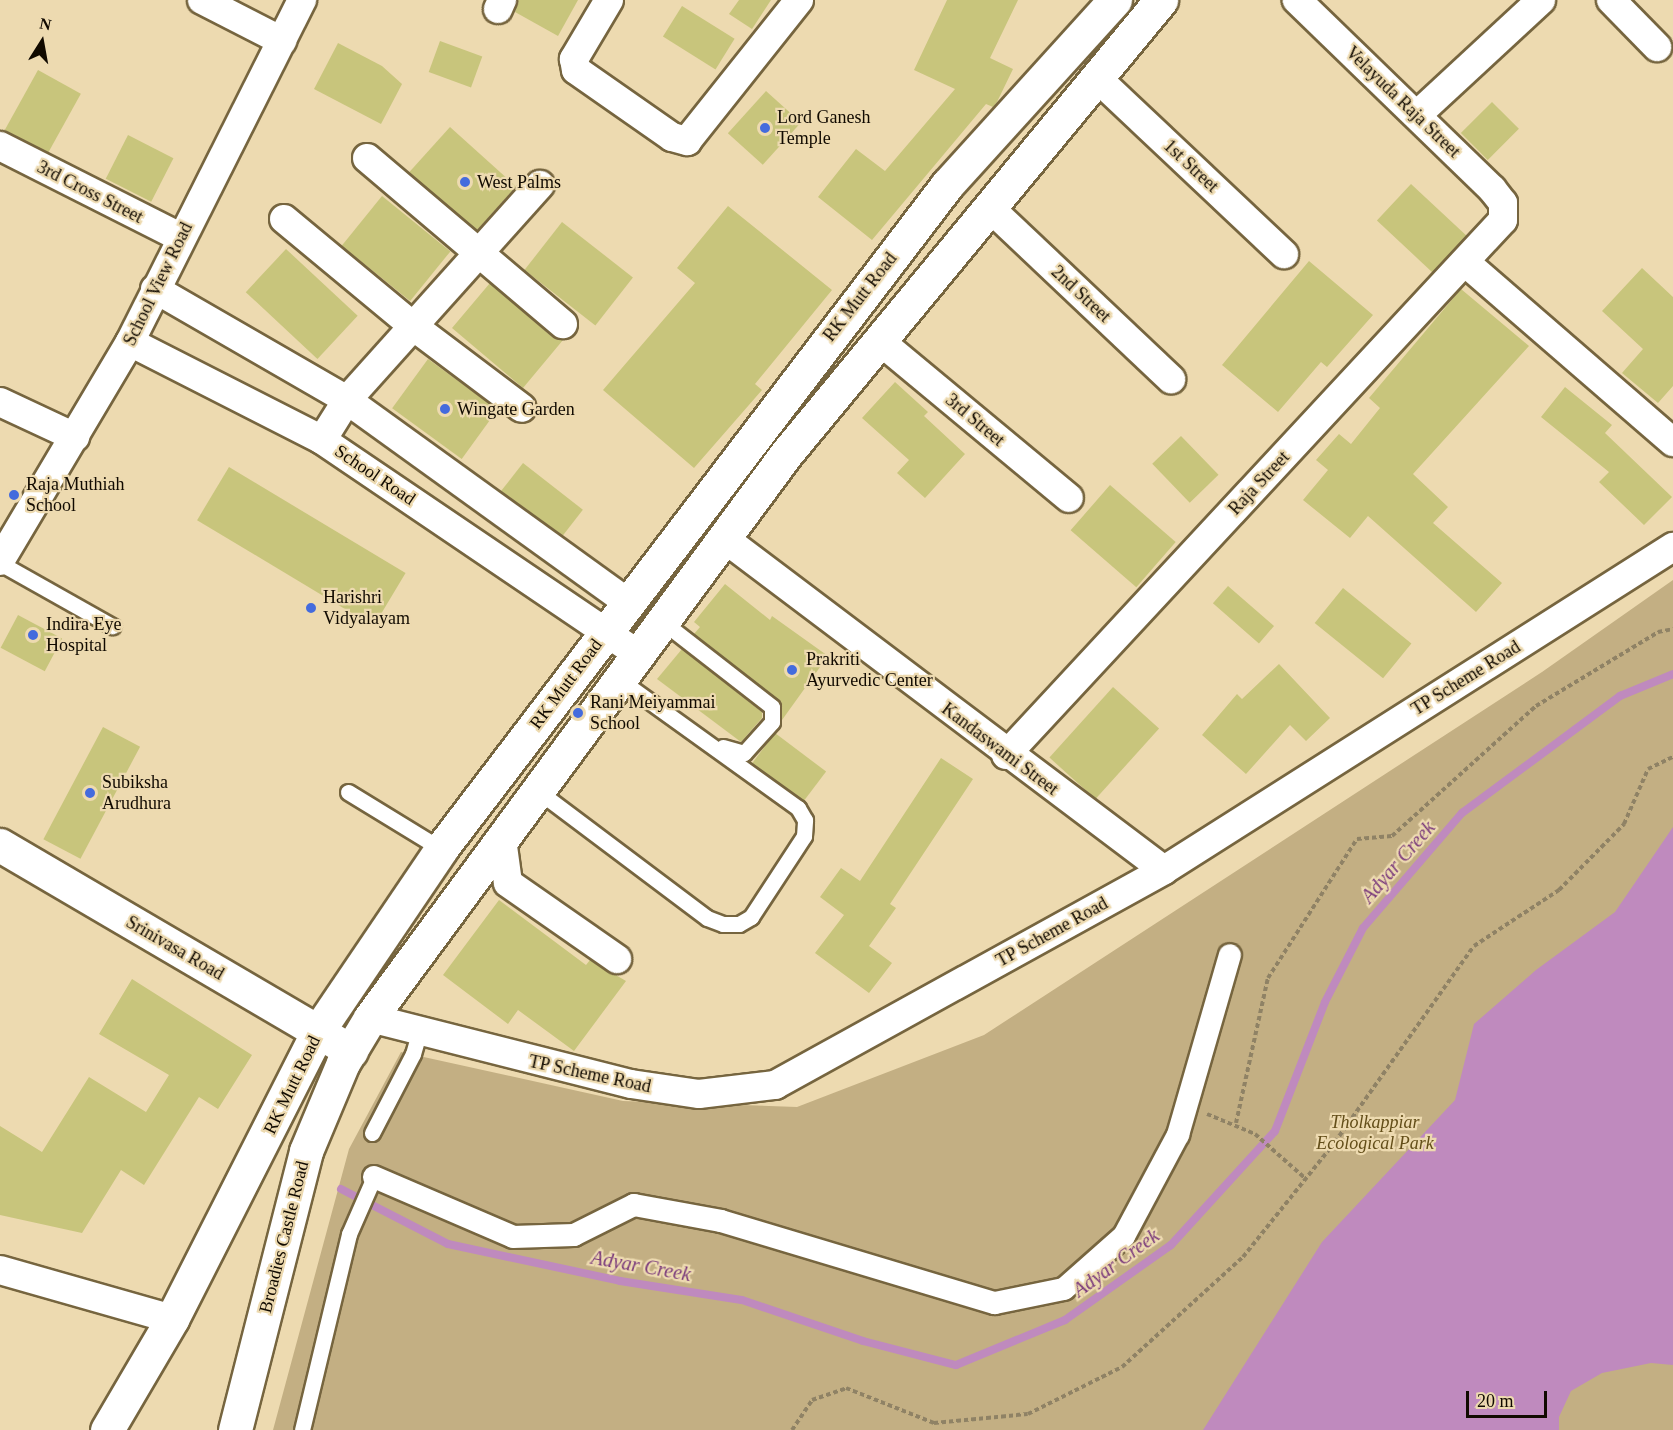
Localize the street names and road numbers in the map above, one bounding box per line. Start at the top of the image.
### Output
street label: Velayuda Raja Street [1341,42,1465,162]
street label: 1st Street [1159,135,1223,197]
street label: 3rd Cross Street [33,156,147,228]
street label: School View Road [119,219,197,349]
street label: RK Mutt Road [819,248,901,346]
street label: 2nd Street [1047,261,1115,327]
street label: 3rd Street [941,389,1009,451]
street label: School Road [331,440,419,510]
street label: Raja Street [1224,447,1294,519]
street label: RK Mutt Road [525,635,607,733]
street label: TP Scheme Road [1407,636,1525,720]
street label: Kandaswami Street [937,698,1063,800]
street label: TP Scheme Road [992,892,1112,972]
street label: Srinivasa Road [122,911,228,985]
street label: RK Mutt Road [259,1032,325,1138]
street label: TP Scheme Road [527,1050,653,1098]
street label: Broadies Castle Road [255,1159,313,1315]

